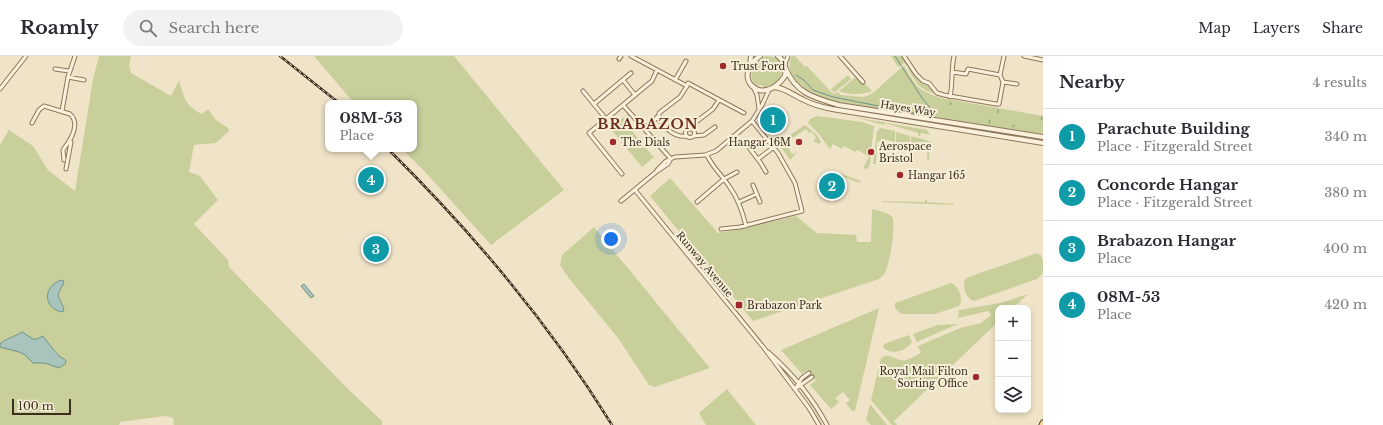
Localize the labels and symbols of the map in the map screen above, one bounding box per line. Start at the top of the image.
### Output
place label: Trust Ford [731,60,785,73]
marker: Trust Ford [718,61,728,71]
street label: Hayes Way [879,98,937,119]
pin: 1 [760,105,786,135]
district label: BRABAZON [597,115,699,133]
place label: The Dials [621,136,671,149]
place label: Hangar 16M [729,136,791,149]
marker: The Dials [608,137,618,147]
marker: Hangar 16M [794,137,804,147]
place label: Aerospace Bristol [878,140,932,165]
marker: Aerospace Bristol [866,147,876,157]
pin: 4 [358,165,384,195]
place label: Hangar 165 [908,169,965,182]
marker: Hangar 165 [895,170,905,180]
pin: 2 [819,171,845,201]
your location [601,229,621,249]
street label: Runway Avenue [673,229,736,300]
pin: 3 [363,234,389,264]
place label: Brabazon Park [747,299,823,312]
marker: Brabazon Park [734,300,744,310]
place label: Royal Mail Filton Sorting Office [879,365,968,390]
marker: Royal Mail Filton Sorting Office [971,372,981,382]
scale bar [12,397,71,416]

